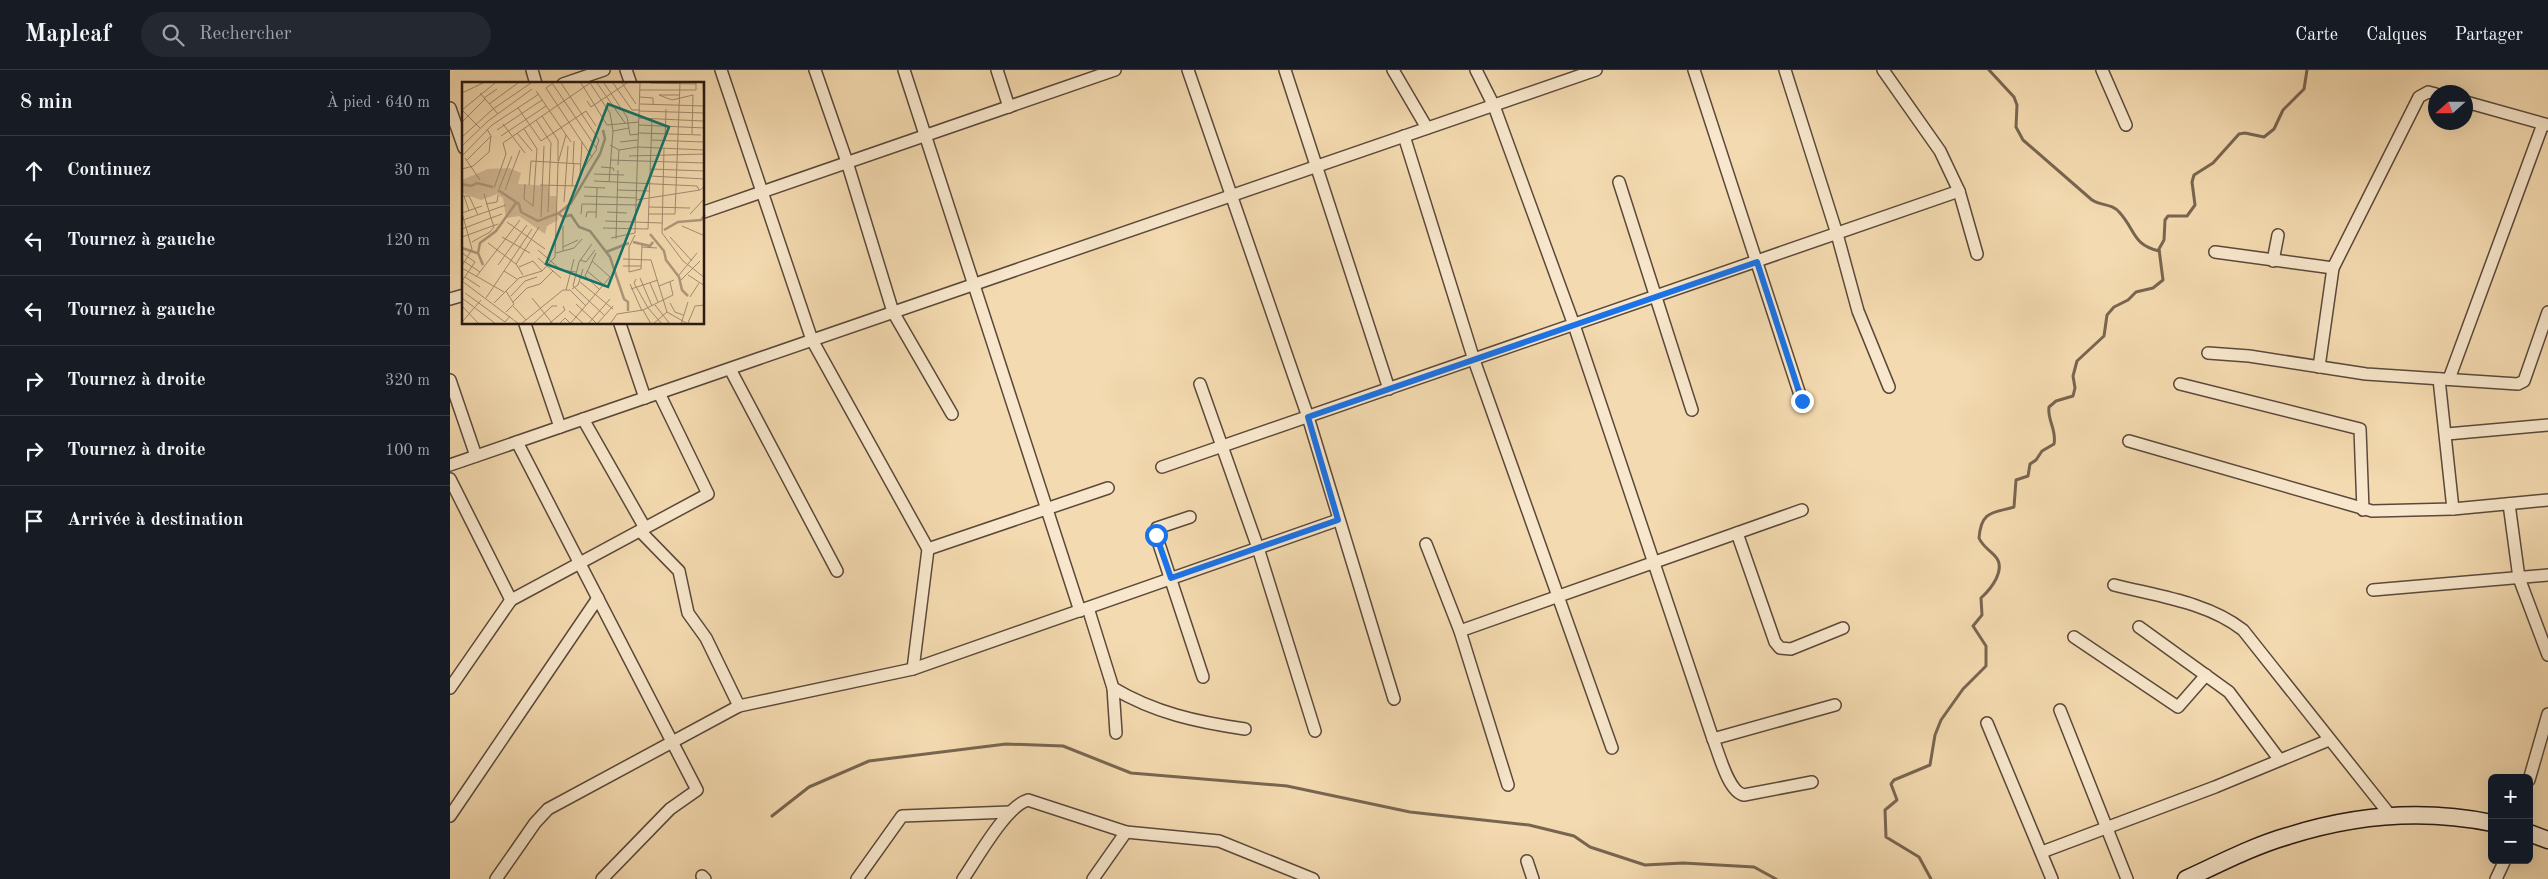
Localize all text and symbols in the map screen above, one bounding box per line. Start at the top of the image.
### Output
search box [141,12,491,57]
icon: search [159,21,187,49]
text: Mapleaf [25,23,111,47]
text: Rechercher [199,25,292,44]
text: Carte [2295,26,2338,44]
text: Calques [2366,26,2427,44]
text: Partager [2455,26,2523,44]
inset map [462,82,705,325]
north arrow [2428,85,2473,130]
text: 8 min [20,92,73,113]
text: À pied · 640 m [327,95,430,111]
icon: ahead [20,157,48,185]
text: Continuez [67,161,151,180]
text: 30 m [394,163,430,179]
icon: left [20,227,48,255]
text: Tournez à gauche [67,231,215,250]
text: 120 m [385,233,430,249]
icon: left [20,297,48,325]
text: Tournez à gauche [67,301,215,320]
text: 70 m [394,303,430,319]
icon: right [20,367,48,395]
text: Tournez à droite [67,371,206,390]
text: 320 m [385,373,430,389]
route end [1791,390,1814,413]
icon: right [20,437,48,465]
text: Tournez à droite [67,441,206,460]
text: 100 m [385,443,430,459]
icon: arrive [20,507,48,535]
text: Arrivée à destination [67,511,243,530]
route start [1145,524,1168,547]
map controls [2488,774,2533,864]
button: + [2488,774,2533,819]
button: − [2488,819,2533,864]

